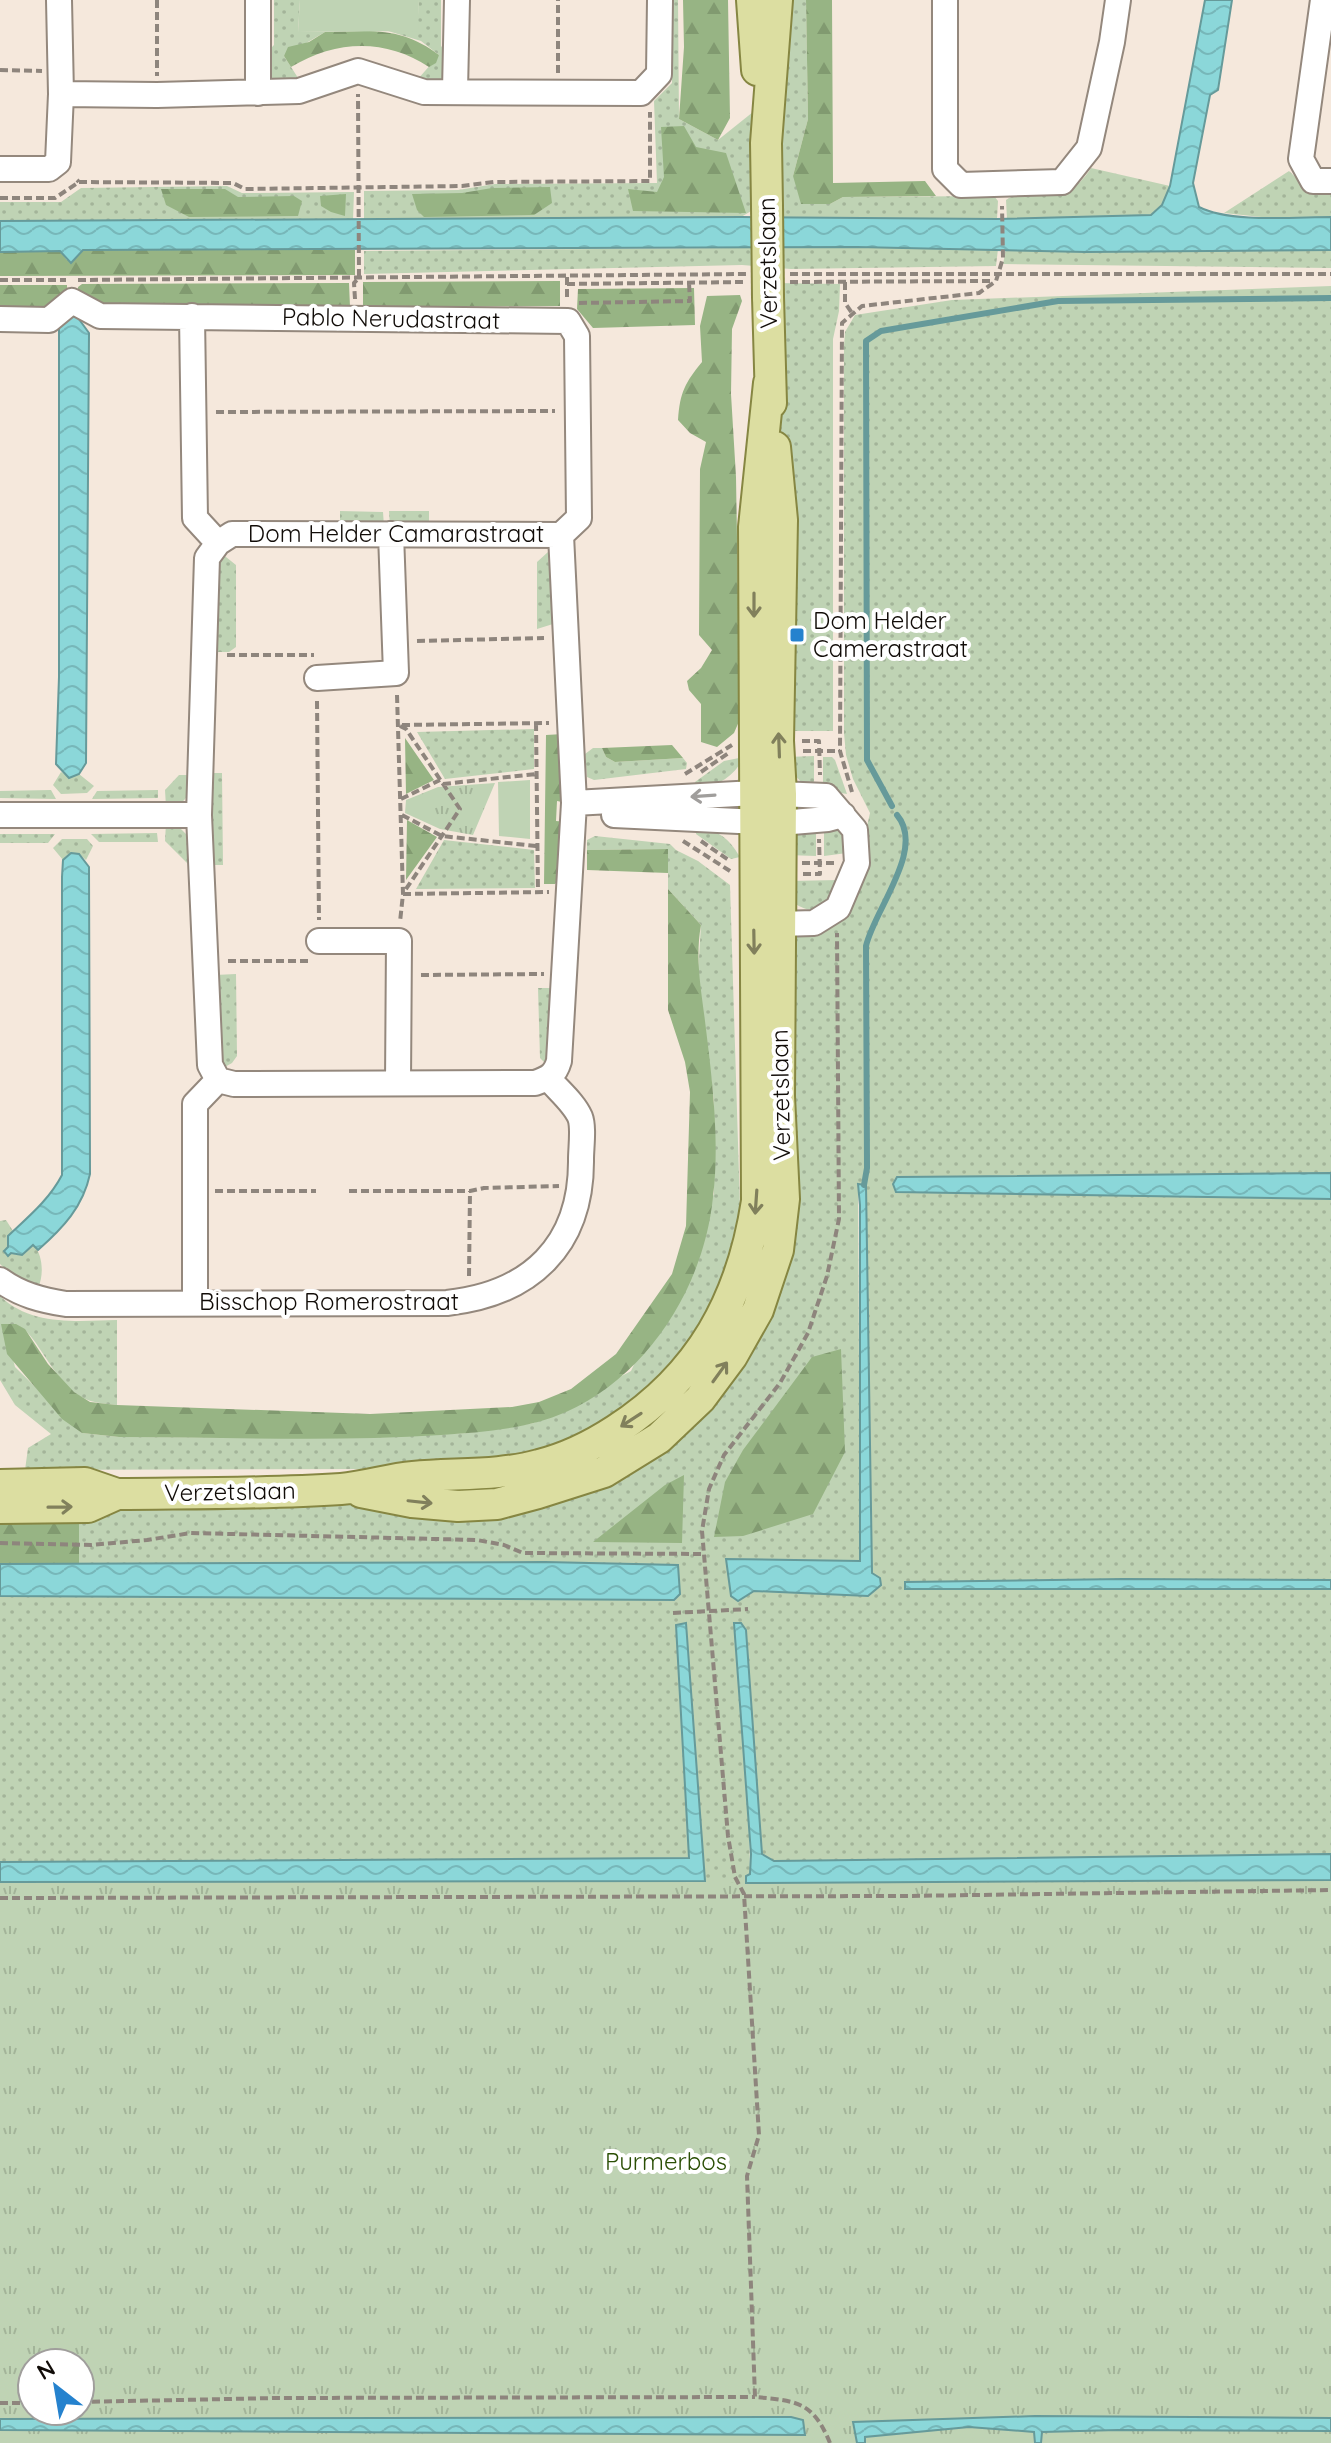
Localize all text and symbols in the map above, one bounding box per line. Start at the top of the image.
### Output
street label: Verzetslaan [751,197,783,329]
street label: Pablo Nerudastraat [282,301,500,335]
street label: Dom Helder Camarastraat [248,518,544,548]
one-way arrow [746,591,762,618]
place label: Dom Helder Camerastraat [813,605,968,663]
marker: Dom Helder Camerastraat [788,626,806,644]
one-way arrow [771,732,787,759]
one-way arrow [690,789,717,804]
one-way arrow [746,928,762,955]
street label: Verzetslaan [764,1029,796,1161]
one-way arrow [748,1188,763,1215]
street label: Bisschop Romerostraat [199,1286,459,1316]
one-way arrow [712,1361,728,1383]
one-way arrow [621,1411,643,1428]
street label: Verzetslaan [164,1475,296,1507]
one-way arrow [406,1495,433,1510]
one-way arrow [46,1500,73,1515]
park label: Purmerbos [605,2146,727,2176]
north arrow [16,2347,96,2427]
text: N [32,2354,60,2386]

